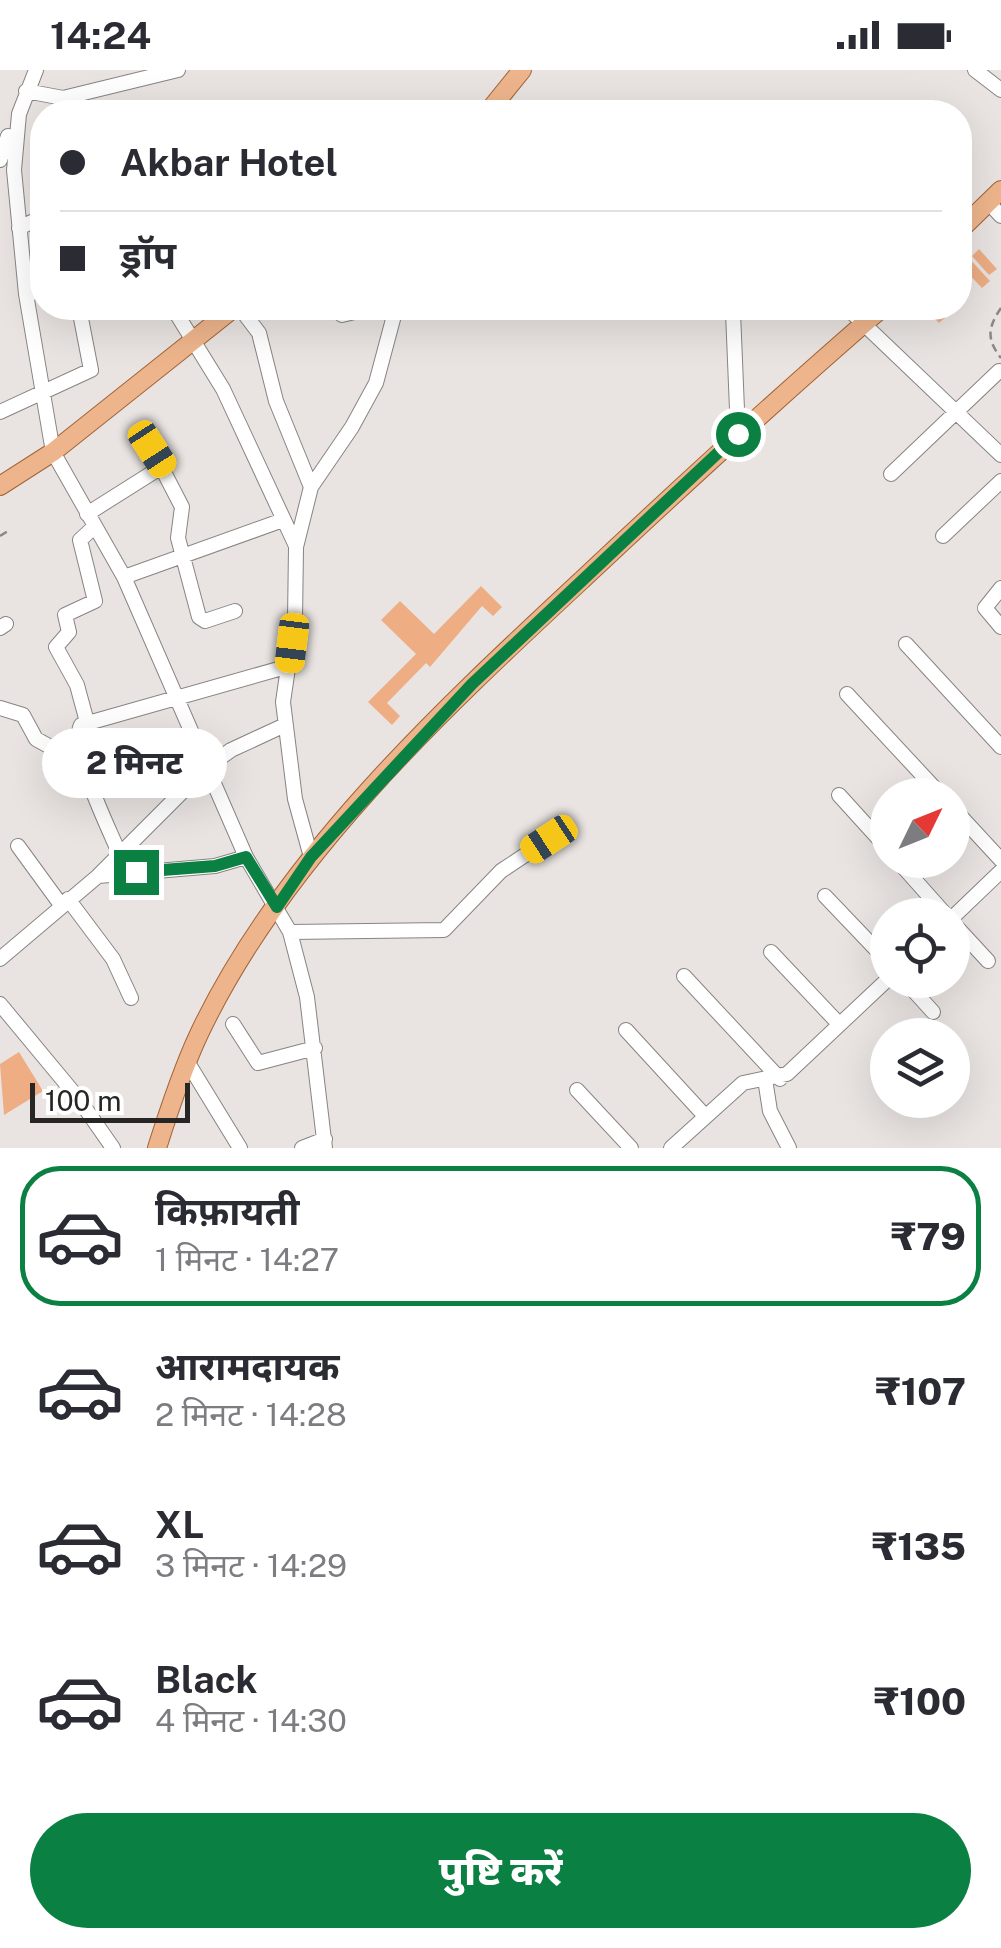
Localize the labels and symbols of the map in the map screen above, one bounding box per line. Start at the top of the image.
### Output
route start [716,412,761,457]
car [123,416,181,482]
car [273,611,311,675]
callout: 2 मिनट [44,727,228,797]
north arrow [870,778,970,878]
car [516,810,582,868]
route end [114,850,159,895]
scale bar [30,1078,190,1122]

